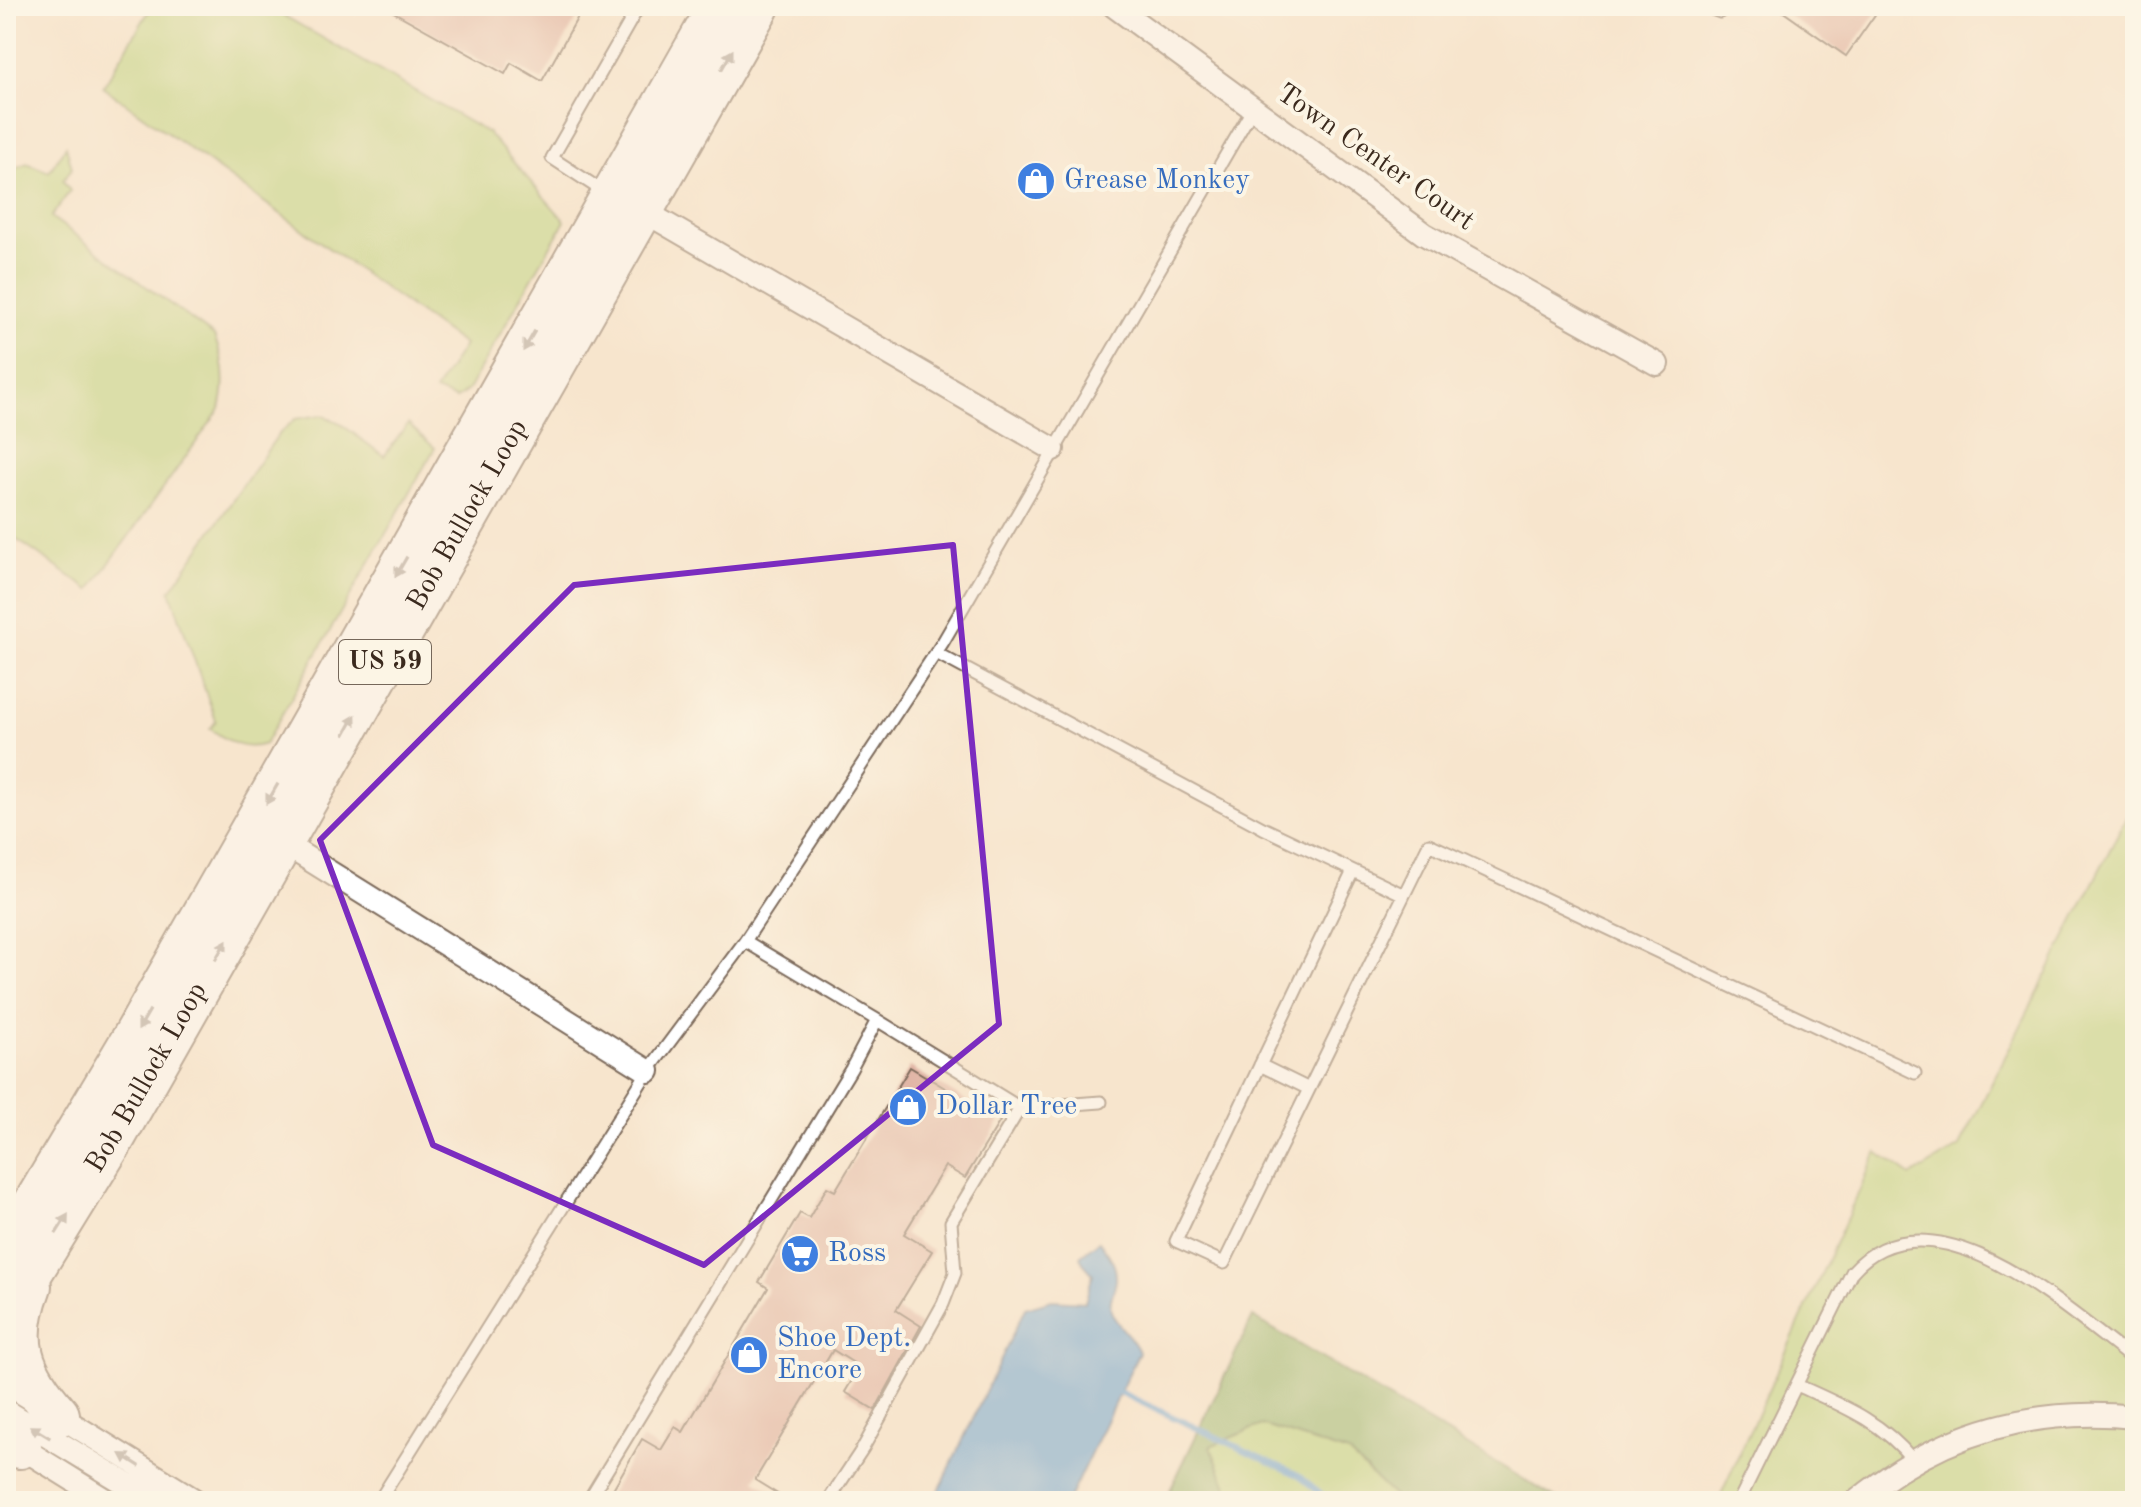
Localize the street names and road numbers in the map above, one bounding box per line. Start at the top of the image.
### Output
street label: Town Center Court [1271,79,1479,237]
street label: Bob Bullock Loop [403,415,533,615]
road number: US 59 [339,640,431,684]
street label: Bob Bullock Loop [81,978,213,1178]

